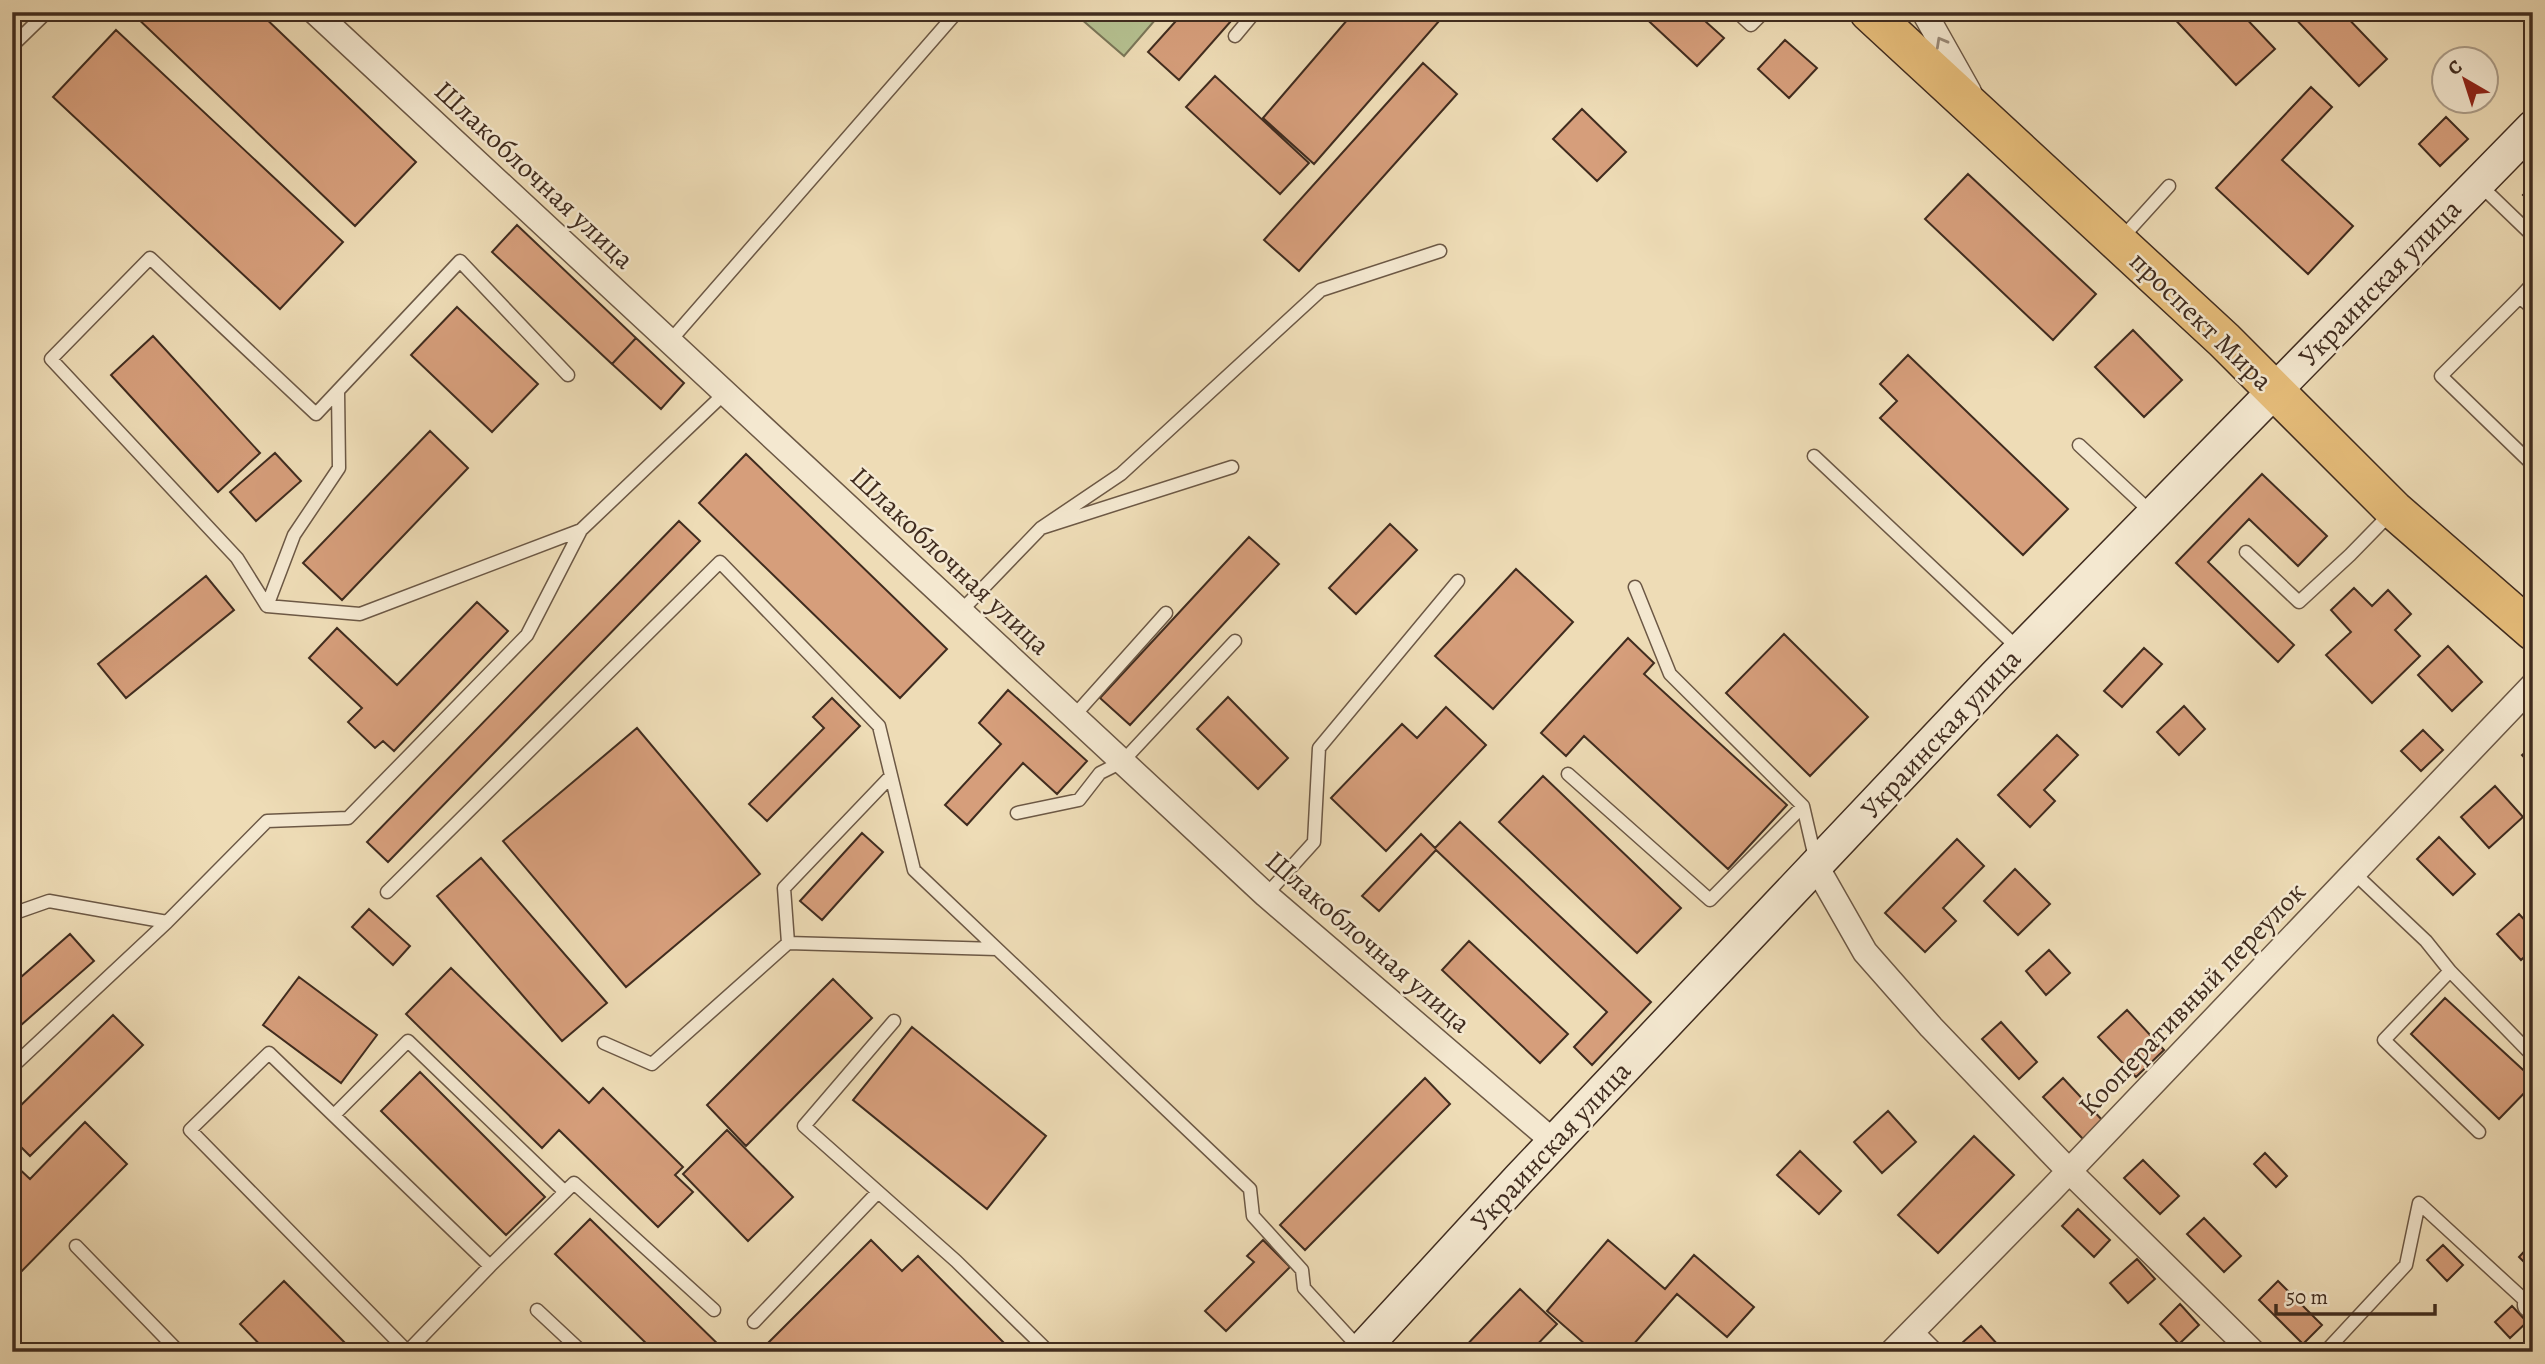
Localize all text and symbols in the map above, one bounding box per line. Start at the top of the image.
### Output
one-way arrow [1936,36,1949,49]
north arrow [2430,46,2500,116]
text: С [2442,54,2468,81]
street label: Шлакоблочная улица [426,72,642,278]
street label: Украинская улица [2290,191,2470,375]
street label: проспект Мира [2121,243,2281,399]
street label: Шлакоблочная улица [842,458,1058,664]
street label: Украинская улица [1852,641,2030,827]
street label: Шлакоблочная улица [1257,842,1479,1042]
street label: Кооперативный переулок [2070,874,2314,1124]
street label: Украинская улица [1462,1053,1640,1239]
scale bar [2276,1273,2435,1317]
text: 50 m [2286,1283,2328,1311]

